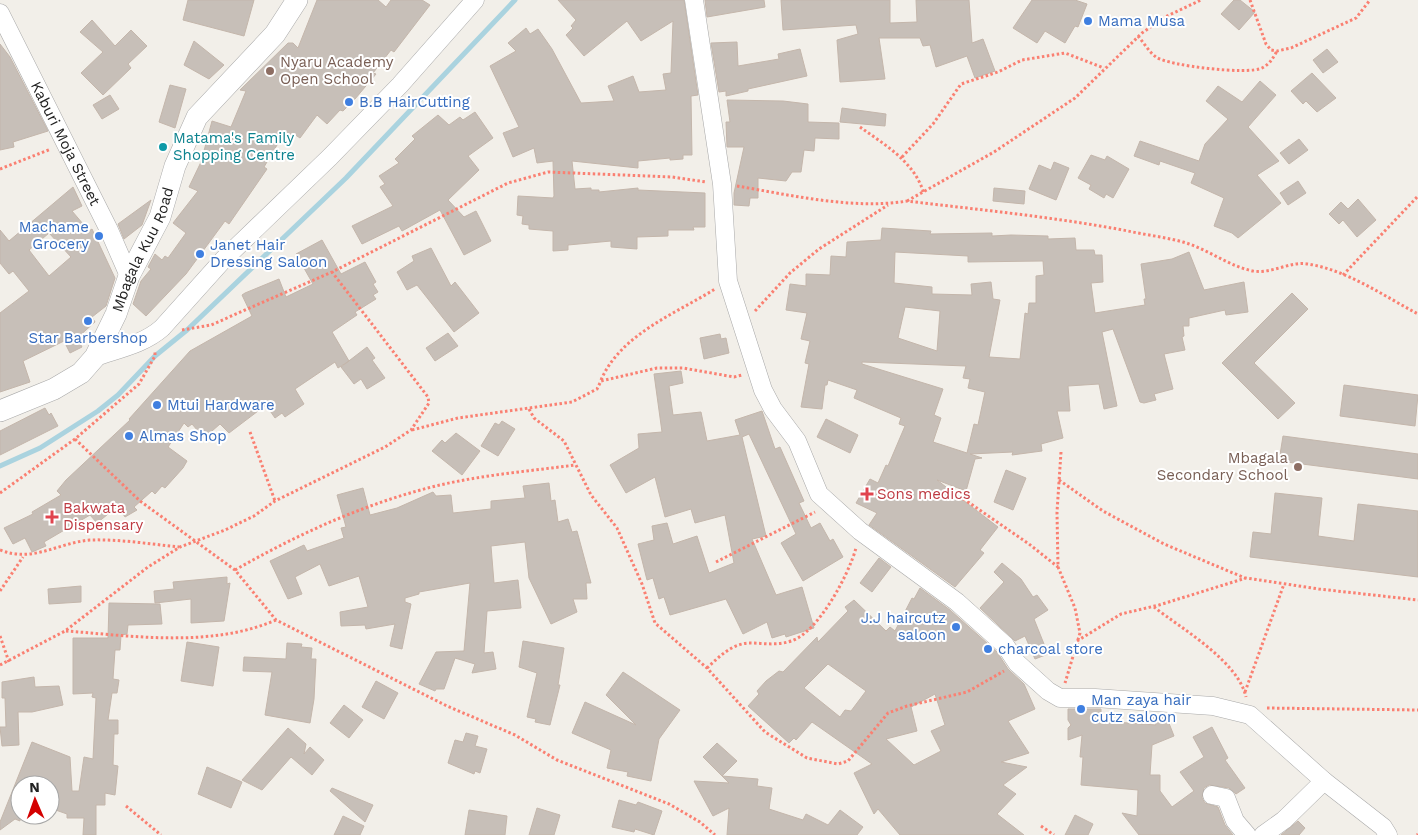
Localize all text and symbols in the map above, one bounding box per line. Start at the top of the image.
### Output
place label: Mama Musa [1098,12,1186,30]
marker: Mama Musa [1082,15,1094,27]
place label: Nyaru Academy Open School [280,53,394,88]
marker: Nyaru Academy Open School [264,65,276,77]
street label: Kaburi Moja Street [27,79,104,209]
place label: B.B HairCutting [359,93,470,111]
marker: B.B HairCutting [343,96,355,108]
place label: Matama's Family Shopping Centre [173,129,295,164]
marker: Matama's Family Shopping Centre [157,141,169,153]
street label: Mbagala Kuu Road [108,185,177,314]
place label: Machame Grocery [19,218,89,253]
marker: Machame Grocery [93,230,105,242]
place label: Janet Hair Dressing Saloon [210,236,327,271]
marker: Janet Hair Dressing Saloon [194,248,206,260]
marker: Star Barbershop [82,315,94,327]
place label: Star Barbershop [28,329,148,347]
place label: Mtui Hardware [167,396,275,414]
marker: Mtui Hardware [151,399,163,411]
place label: Almas Shop [139,427,227,445]
marker: Almas Shop [123,430,135,442]
place label: Mbagala Secondary School [1157,449,1289,484]
marker: Mbagala Secondary School [1292,461,1304,473]
place label: Sons medics [877,485,971,503]
marker: Sons medics [861,488,873,500]
place label: Bakwata Dispensary [63,499,143,534]
marker: Bakwata Dispensary [45,510,59,524]
place label: J.J haircutz saloon [861,609,946,644]
marker: J.J haircutz saloon [950,621,962,633]
place label: charcoal store [998,640,1103,658]
marker: charcoal store [982,643,994,655]
place label: Man zaya hair cutz saloon [1091,691,1191,726]
marker: Man zaya hair cutz saloon [1075,703,1087,715]
north arrow [10,775,60,825]
text: N [29,779,40,795]

